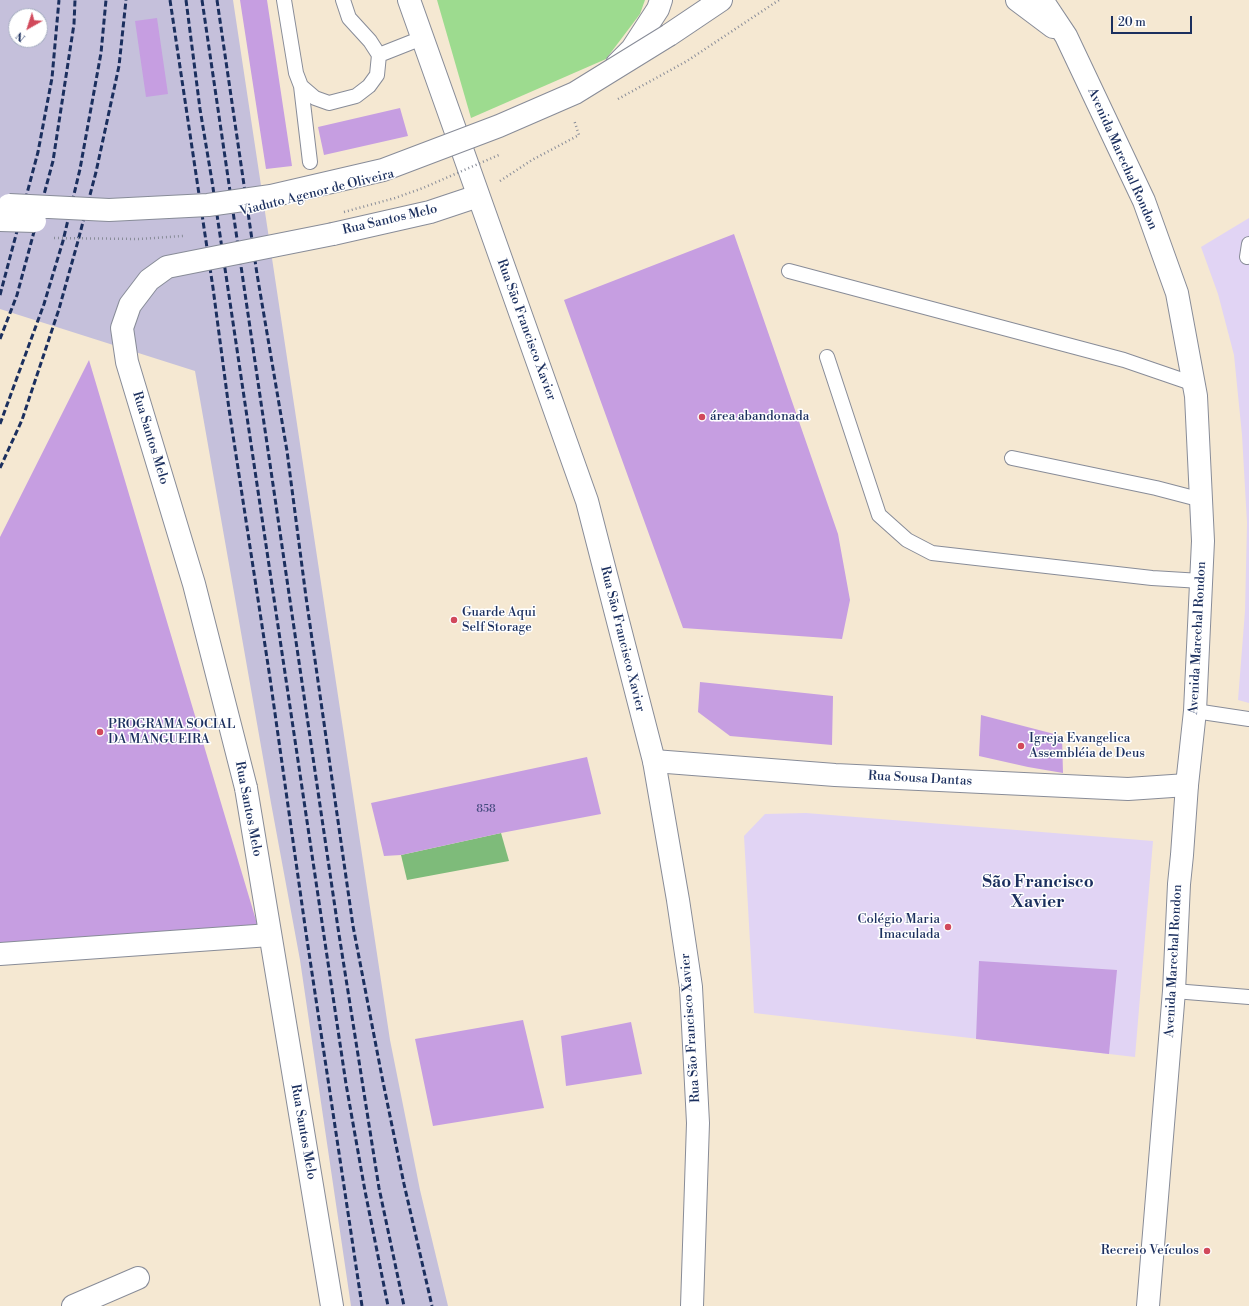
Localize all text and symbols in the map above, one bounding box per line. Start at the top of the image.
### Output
north arrow [8,8,48,48]
scale bar [1113,8,1194,34]
text: 20 m [1118,15,1146,30]
text: N [13,28,29,45]
street label: Avenida Marechal Rondon [1084,86,1160,232]
street label: Viaduto Agenor de Oliveira [238,166,396,220]
street label: Rua Santos Melo [341,202,439,238]
street label: Rua São Francisco Xavier [493,257,559,403]
street label: Rua Santos Melo [128,389,172,487]
place label: área abandonada [710,409,809,425]
marker: área abandonada [697,412,707,422]
street label: Avenida Marechal Rondon [1186,561,1210,715]
street label: Rua São Francisco Xavier [596,565,648,713]
place label: Guarde Aqui Self Storage [462,605,536,636]
marker: Guarde Aqui Self Storage [449,615,459,625]
place label: PROGRAMA SOCIAL DA MANGUEIRA [108,717,235,748]
marker: PROGRAMA SOCIAL DA MANGUEIRA [95,727,105,737]
place label: Igreja Evangelica Assembléia de Deus [1029,731,1145,762]
marker: Igreja Evangelica Assembléia de Deus [1016,741,1026,751]
street label: Rua Santos Melo [231,760,265,858]
street label: Rua Sousa Dantas [868,768,972,790]
house number: 858 [476,802,496,816]
district label: São Francisco Xavier [982,873,1094,913]
street label: Avenida Marechal Rondon [1162,884,1186,1038]
place label: Colégio Maria Imaculada [858,912,940,943]
marker: Colégio Maria Imaculada [943,922,953,932]
street label: Rua São Francisco Xavier [678,953,704,1103]
street label: Rua Santos Melo [287,1083,319,1181]
place label: Recreio Veículos [1101,1243,1199,1259]
marker: Recreio Veículos [1202,1246,1212,1256]

